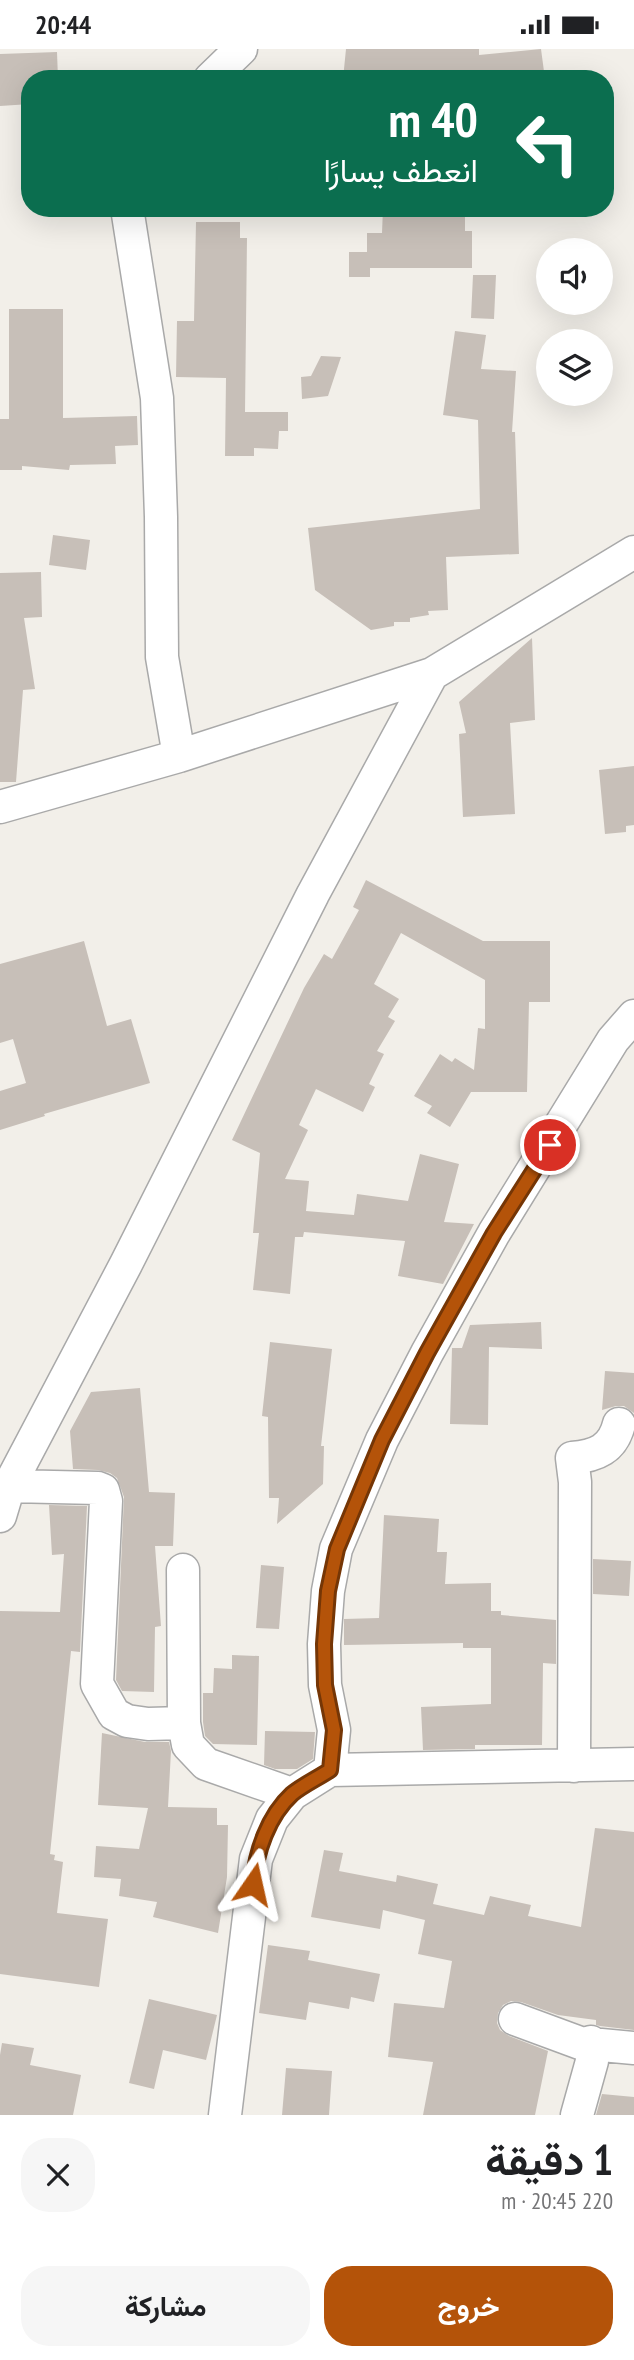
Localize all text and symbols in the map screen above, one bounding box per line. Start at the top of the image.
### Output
text: 20:44 [35,8,91,41]
text: 40 m [389,87,478,151]
icon: left [502,98,593,189]
text: انعطف يسارًا [323,149,478,191]
map controls [536,238,613,406]
button: sound [536,238,613,315]
button: layers [536,329,613,406]
pin [520,1115,580,1175]
icon: arrive [531,1126,569,1164]
position arrow [216,1847,290,1921]
text: 1 دقيقة [485,2132,613,2187]
button: close [21,2138,95,2212]
text: 220 m · 20:45 [501,2186,613,2215]
button: مشاركة [21,2266,310,2346]
button: خروج [324,2266,613,2346]

